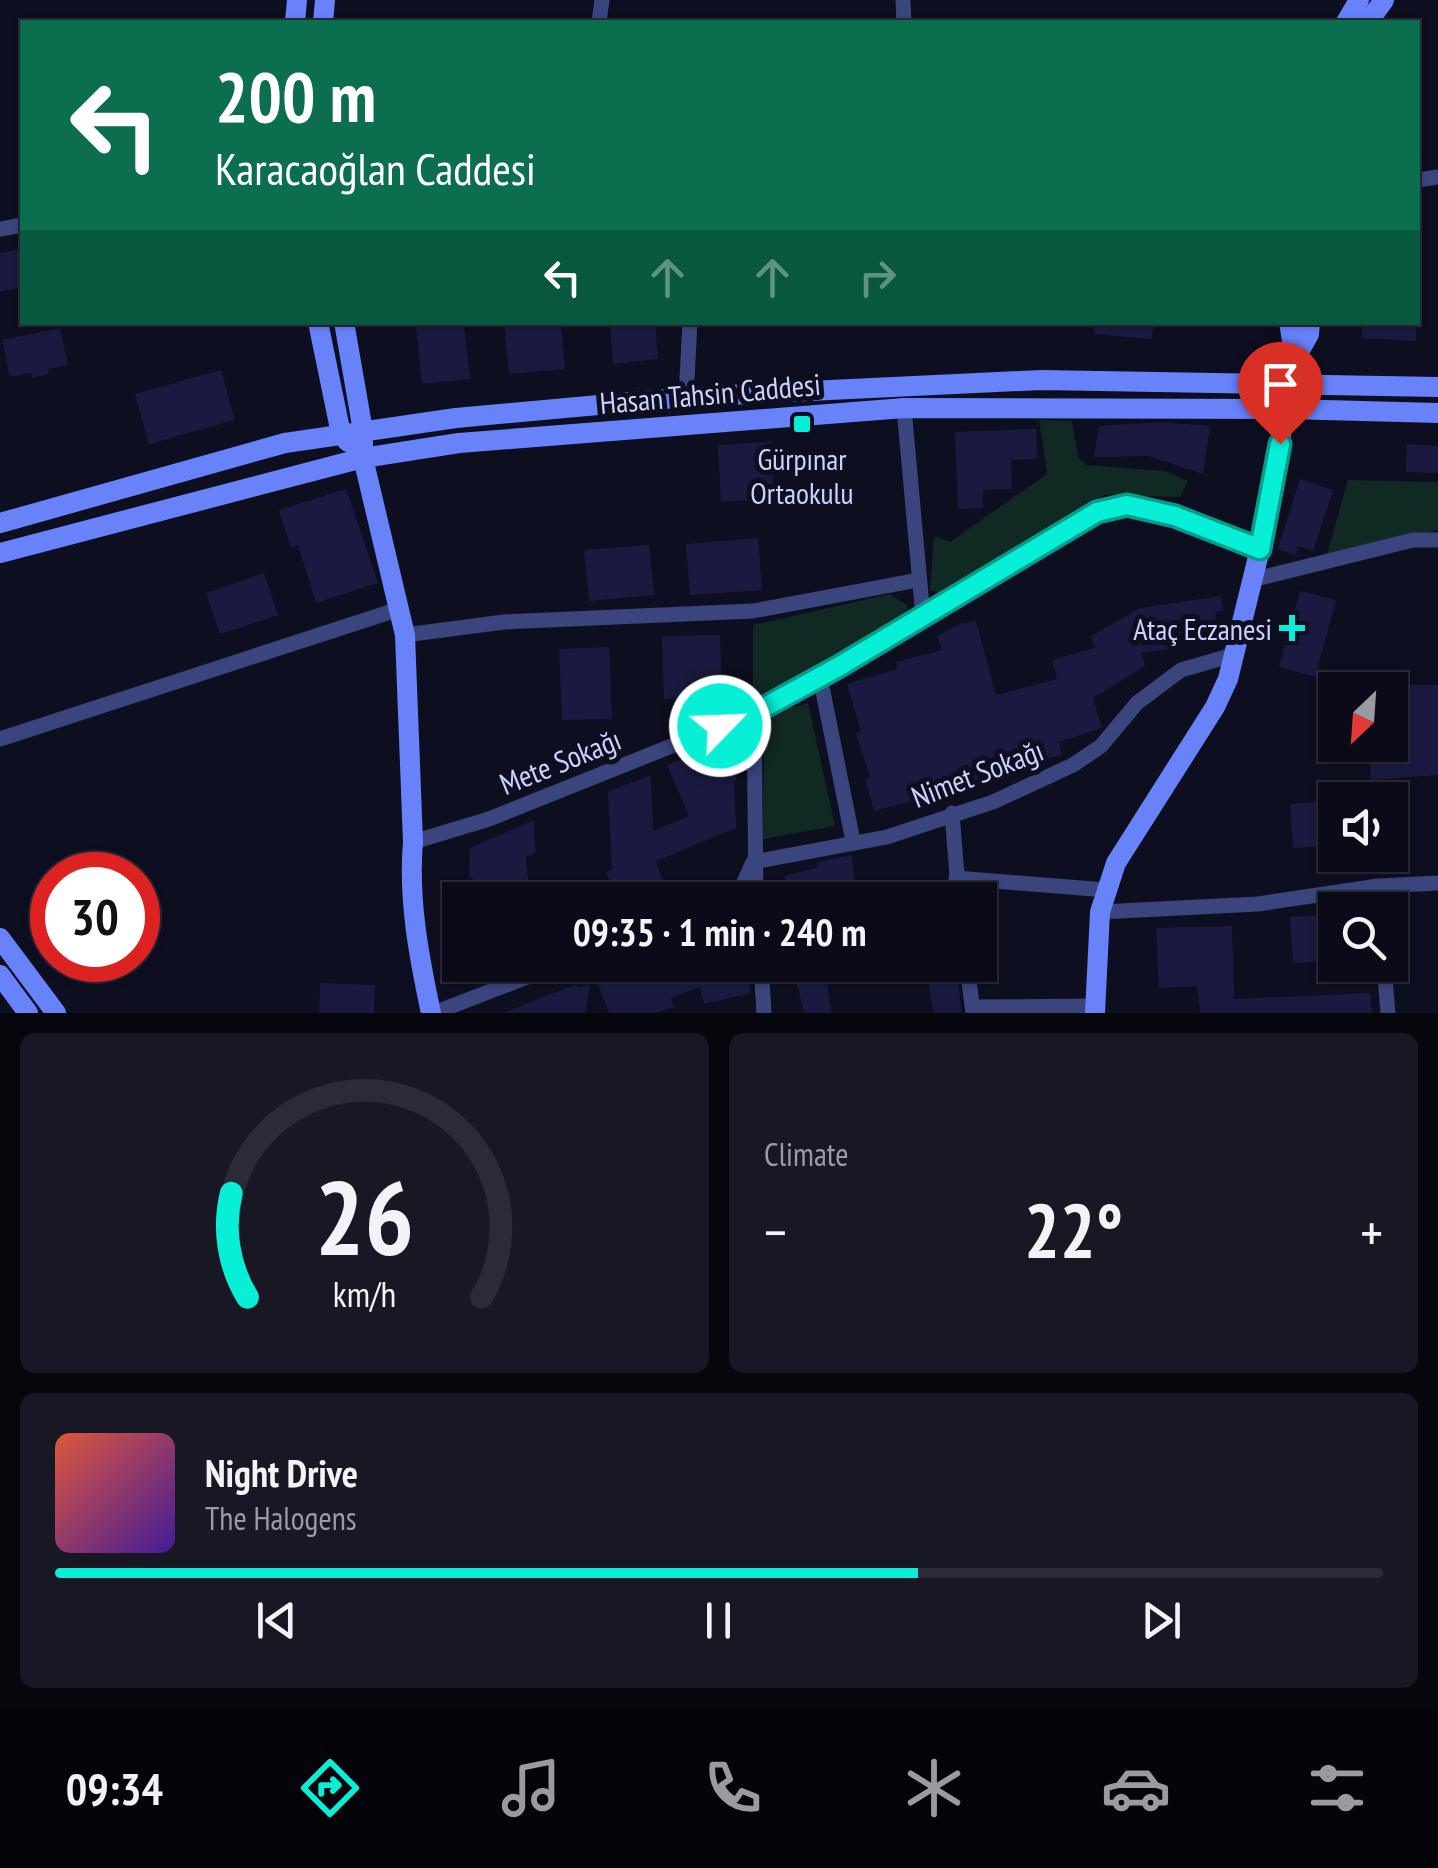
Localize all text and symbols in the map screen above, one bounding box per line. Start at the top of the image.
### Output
text: 200 m [215,51,376,141]
icon: left [50,60,180,190]
text: Karacaoğlan Caddesi [215,139,536,197]
icon: left [535,250,590,305]
icon: ahead [640,250,695,305]
icon: ahead [745,250,800,305]
icon: right [850,250,905,305]
pin [1238,342,1323,445]
icon: arrive [1253,357,1308,412]
street label: Hasan Tahsin Caddesi [598,364,822,422]
marker: Gürpınar Ortaokulu [791,413,813,435]
place label: Gürpınar Ortaokulu [750,439,854,512]
place label: Ataç Eczanesi [1133,609,1272,648]
marker: Ataç Eczanesi [1281,617,1303,639]
north arrow [1318,672,1408,762]
map controls [1318,672,1408,982]
position arrow [668,674,772,778]
street label: Mete Sokağı [494,719,626,803]
street label: Nimet Sokağı [906,730,1048,816]
button: sound [1318,782,1408,872]
speed limit sign: 30 [30,852,160,982]
button: search [1318,892,1408,982]
text: 09:35 · 1 min · 240 m [573,907,866,956]
text: Climate [764,1133,848,1175]
text: 26 [315,1149,414,1284]
text: 22° [1024,1182,1123,1279]
text: − [764,1196,787,1267]
text: + [1360,1196,1383,1267]
text: km/h [333,1271,396,1317]
text: Night Drive [205,1448,358,1497]
text: The Halogens [205,1497,357,1539]
icon: previous [249,1593,304,1648]
icon: pause [691,1593,746,1648]
icon: next [1134,1593,1189,1648]
icon: directions [295,1753,365,1823]
icon: music [496,1753,566,1823]
icon: phone [698,1753,768,1823]
icon: climate [899,1753,969,1823]
icon: car [1101,1753,1171,1823]
icon: filters [1302,1753,1372,1823]
text: 09:34 [66,1759,163,1817]

